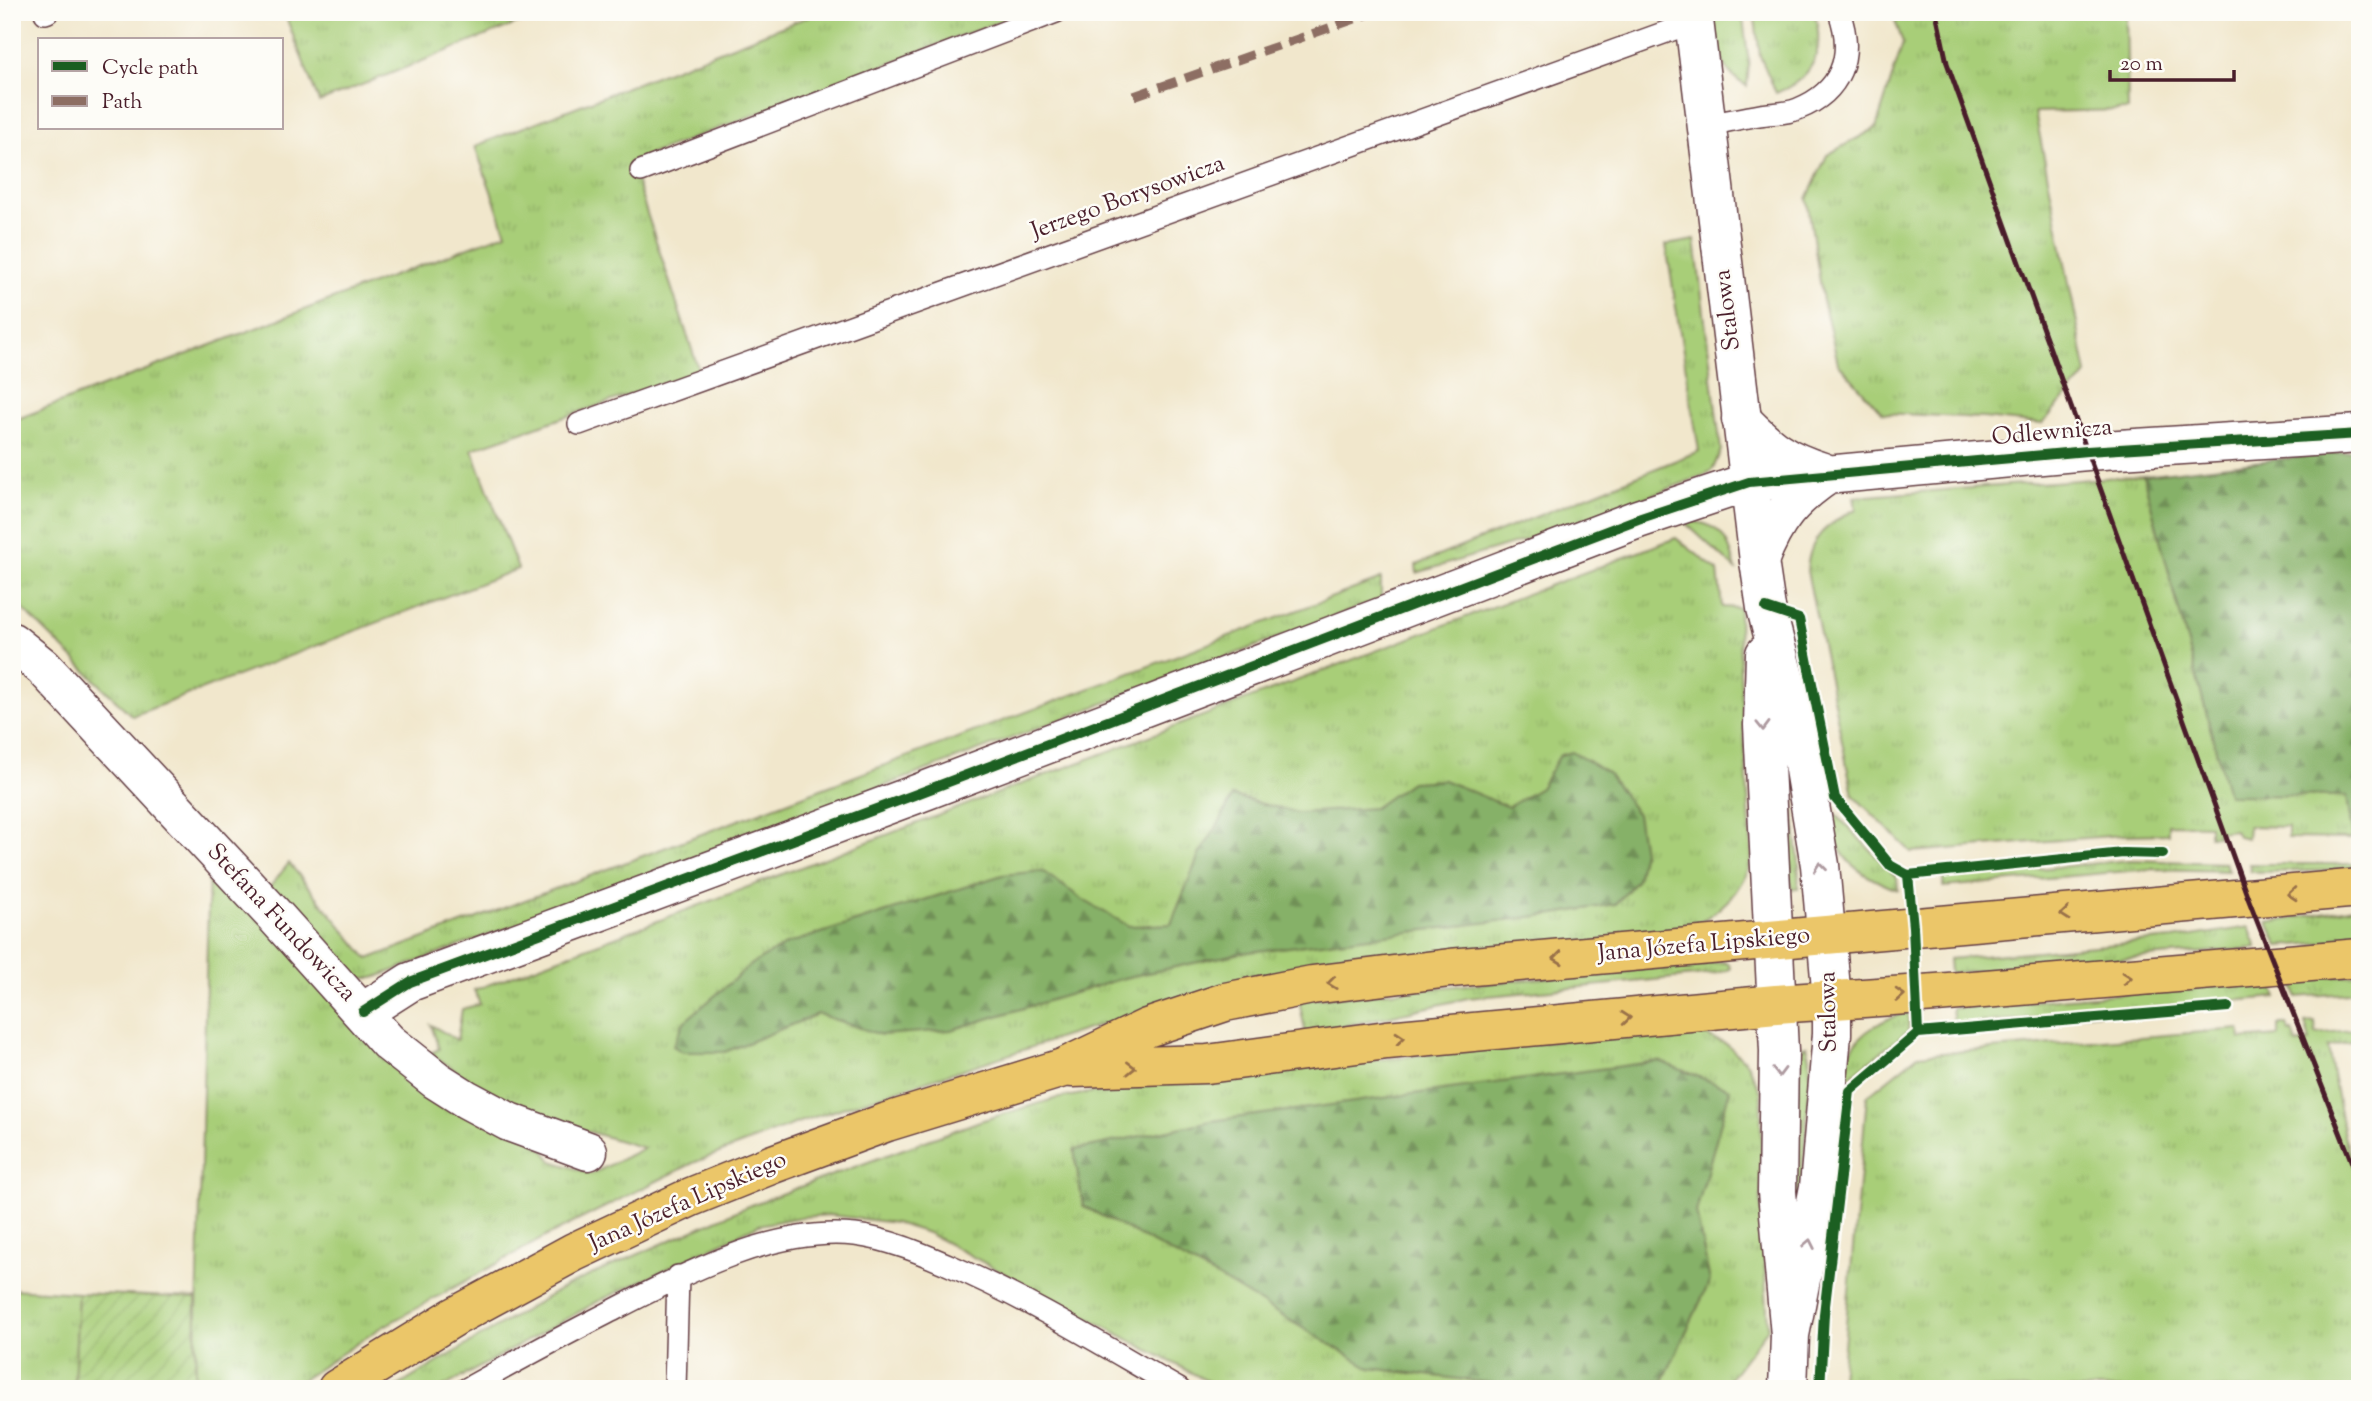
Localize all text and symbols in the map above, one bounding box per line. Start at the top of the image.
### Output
legend [38,38,284,130]
scale bar [2110,38,2234,82]
text: 20 m [2120,50,2163,80]
text: Cycle path [102,54,199,84]
text: Path [102,88,143,118]
street label: Jerzego Borysowicza [1024,147,1230,250]
street label: Stalowa [1706,267,1750,353]
street label: Odlewnicza [1990,411,2114,455]
one-way arrow [1756,720,1771,731]
street label: Stefana Fundowicza [198,836,364,1010]
one-way arrow [1812,861,1827,873]
one-way arrow [2286,886,2297,901]
one-way arrow [2059,906,2070,921]
street label: Jana Józefa Lipskiego [1595,919,1811,971]
one-way arrow [1553,950,1564,965]
street label: Stalowa [1811,971,1847,1053]
one-way arrow [2122,971,2133,986]
one-way arrow [1326,975,1338,990]
one-way arrow [1895,988,1906,1003]
one-way arrow [1621,1010,1632,1025]
one-way arrow [1394,1031,1406,1046]
one-way arrow [1126,1060,1137,1075]
one-way arrow [1771,1067,1787,1078]
street label: Jana Józefa Lipskiego [582,1143,792,1262]
one-way arrow [1801,1238,1816,1250]

